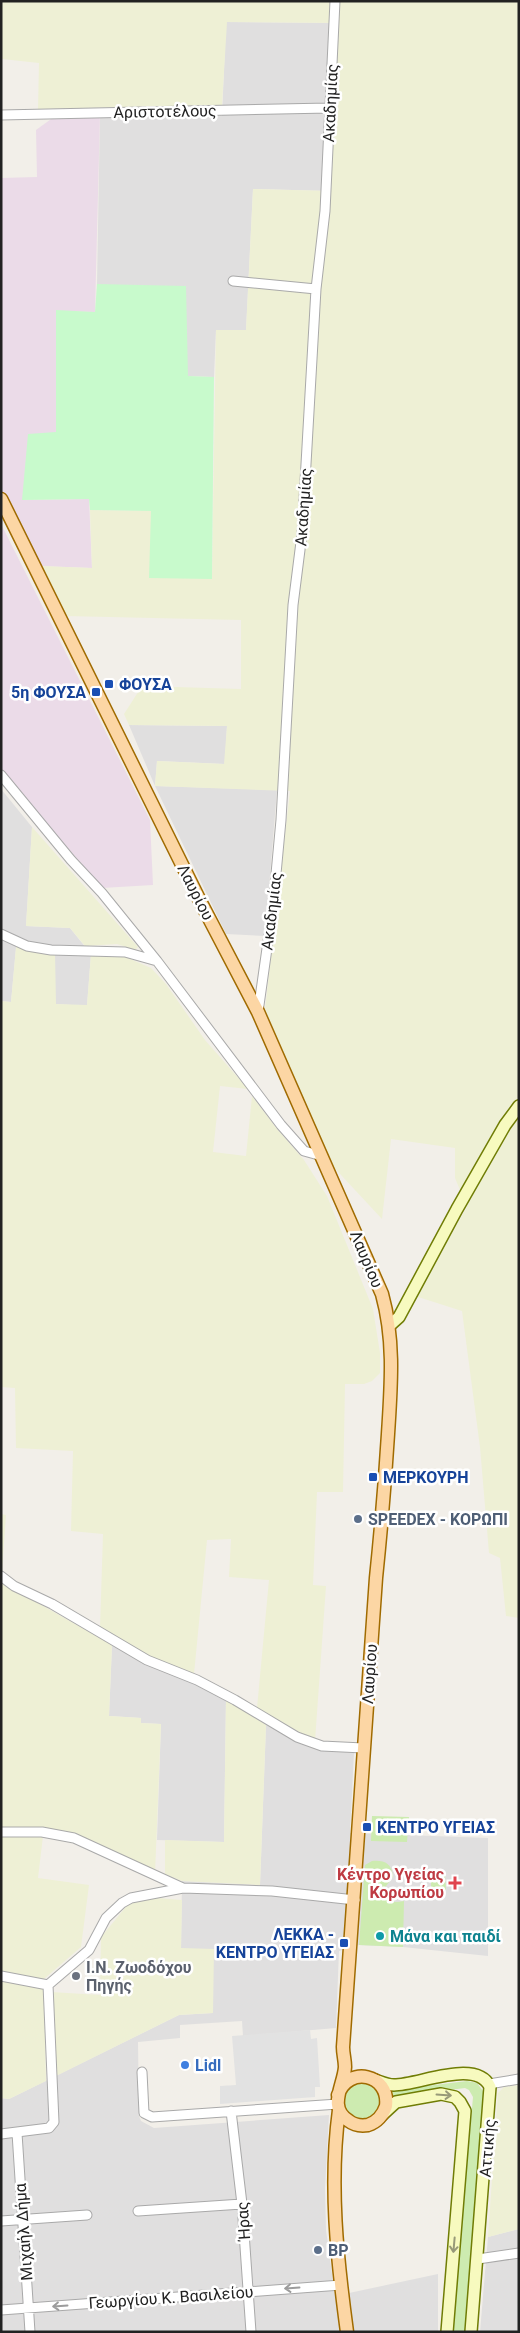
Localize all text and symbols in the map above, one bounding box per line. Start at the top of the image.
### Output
street label: Ακαδημίας [319,63,342,143]
street label: Αριστοτέλους [113,101,217,122]
street label: Ακαδημίας [291,467,316,547]
place label: ΦΟΥΣΑ [119,675,172,694]
marker: ΦΟΥΣΑ [103,678,115,690]
place label: 5η ΦΟΥΣΑ [11,683,86,702]
marker: 5η ΦΟΥΣΑ [90,686,102,698]
street label: Λαυρίου [173,861,218,923]
street label: Ακαδημίας [257,871,286,951]
street label: Λαυρίου [346,1228,387,1291]
place label: ΜΕΡΚΟΥΡΗ [383,1468,468,1487]
marker: ΜΕΡΚΟΥΡΗ [367,1471,379,1483]
place label: SPEEDEX - ΚΟΡΩΠΙ [368,1510,508,1529]
marker: SPEEDEX - ΚΟΡΩΠΙ [352,1513,364,1525]
street label: Λαυρίου [358,1643,381,1705]
place label: ΚΕΝΤΡΟ ΥΓΕΙΑΣ [377,1818,495,1837]
marker: ΚΕΝΤΡΟ ΥΓΕΙΑΣ [361,1821,373,1833]
place label: Κέντρο Υγείας Κορωπίου [337,1865,444,1902]
marker: Κέντρο Υγείας Κορωπίου [448,1876,462,1890]
place label: ΛΕΚΚΑ - ΚΕΝΤΡΟ ΥΓΕΙΑΣ [216,1925,334,1962]
place label: Μάνα και παιδί [390,1927,501,1946]
marker: Μάνα και παιδί [374,1930,386,1942]
marker: ΛΕΚΚΑ - ΚΕΝΤΡΟ ΥΓΕΙΑΣ [338,1937,350,1949]
place label: Ι.Ν. Ζωοδόχου Πηγής [86,1958,192,1995]
marker: Ι.Ν. Ζωοδόχου Πηγής [70,1970,82,1982]
place label: Lidl [195,2056,221,2075]
marker: Lidl [179,2059,191,2071]
one-way arrow [436,2091,452,2100]
street label: Αττικής [475,2118,500,2178]
street label: Μιχαήλ Δήμα [11,2183,36,2281]
street label: Ήρας [233,2201,254,2242]
one-way arrow [449,2236,459,2252]
place label: BP [328,2241,349,2260]
marker: BP [312,2244,324,2256]
street label: Γεωργίου Κ. Βασιλείου [88,2282,254,2313]
one-way arrow [284,2284,300,2293]
one-way arrow [52,2301,68,2310]

